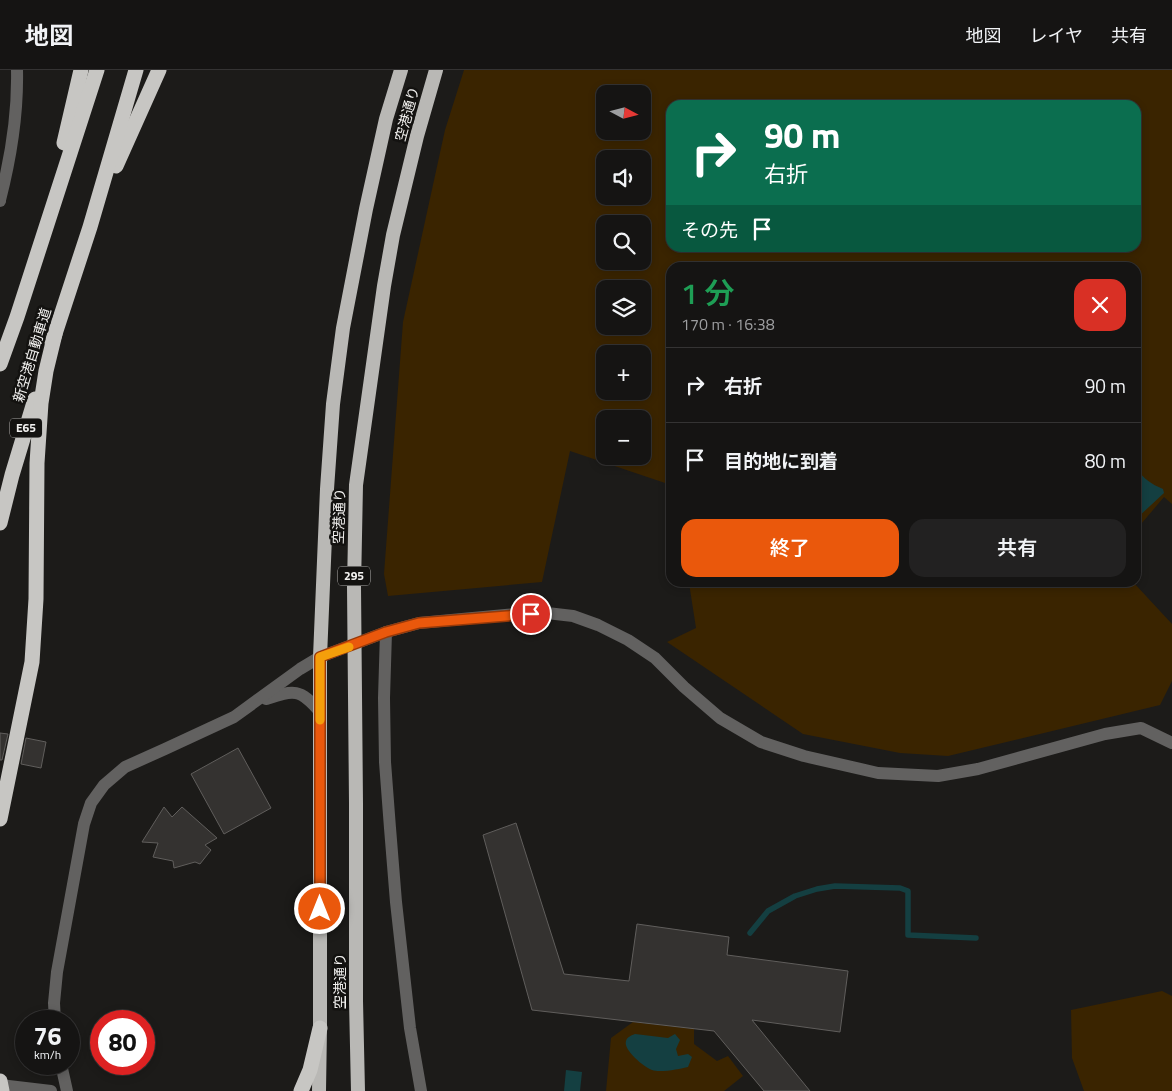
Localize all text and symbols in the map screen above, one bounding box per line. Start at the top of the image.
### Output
text: 地図 [25,17,73,53]
text: 地図 [966,22,1002,49]
text: レイヤ [1030,22,1083,49]
text: 共有 [1111,22,1147,49]
street label: 空港通り [389,84,424,144]
north arrow [596,85,651,140]
map controls [596,85,651,465]
text: 90 m [764,108,840,162]
icon: right [681,120,746,185]
button: sound [596,150,651,205]
text: 右折 [764,157,808,191]
button: search [596,215,651,270]
text: その先 [681,215,738,244]
icon: arrive [748,215,776,243]
text: 1 分 [681,270,734,316]
button: close [1074,279,1126,331]
button: layers [596,280,651,335]
street label: 新空港自動車道 [7,305,56,405]
text: 170 m · 16:38 [681,312,775,336]
button: + [596,345,651,400]
icon: right [681,371,709,399]
text: 右折 [724,371,762,400]
text: 90 m [1085,371,1126,400]
button: − [596,410,651,465]
road number: E65 [10,418,42,438]
icon: arrive [681,446,709,474]
text: 目的地に到着 [724,446,838,475]
text: 80 m [1085,446,1126,475]
street label: 空港通り [327,488,350,544]
button: 終了 [681,519,899,577]
button: 共有 [909,519,1126,577]
road number: 295 [338,566,370,586]
pin [510,593,552,635]
icon: arrive [517,600,545,628]
position arrow [293,882,345,934]
street label: 空港通り [329,953,350,1009]
speed limit sign: 80 [90,1010,155,1075]
text: 76 [33,1017,62,1055]
text: km/h [34,1045,61,1064]

